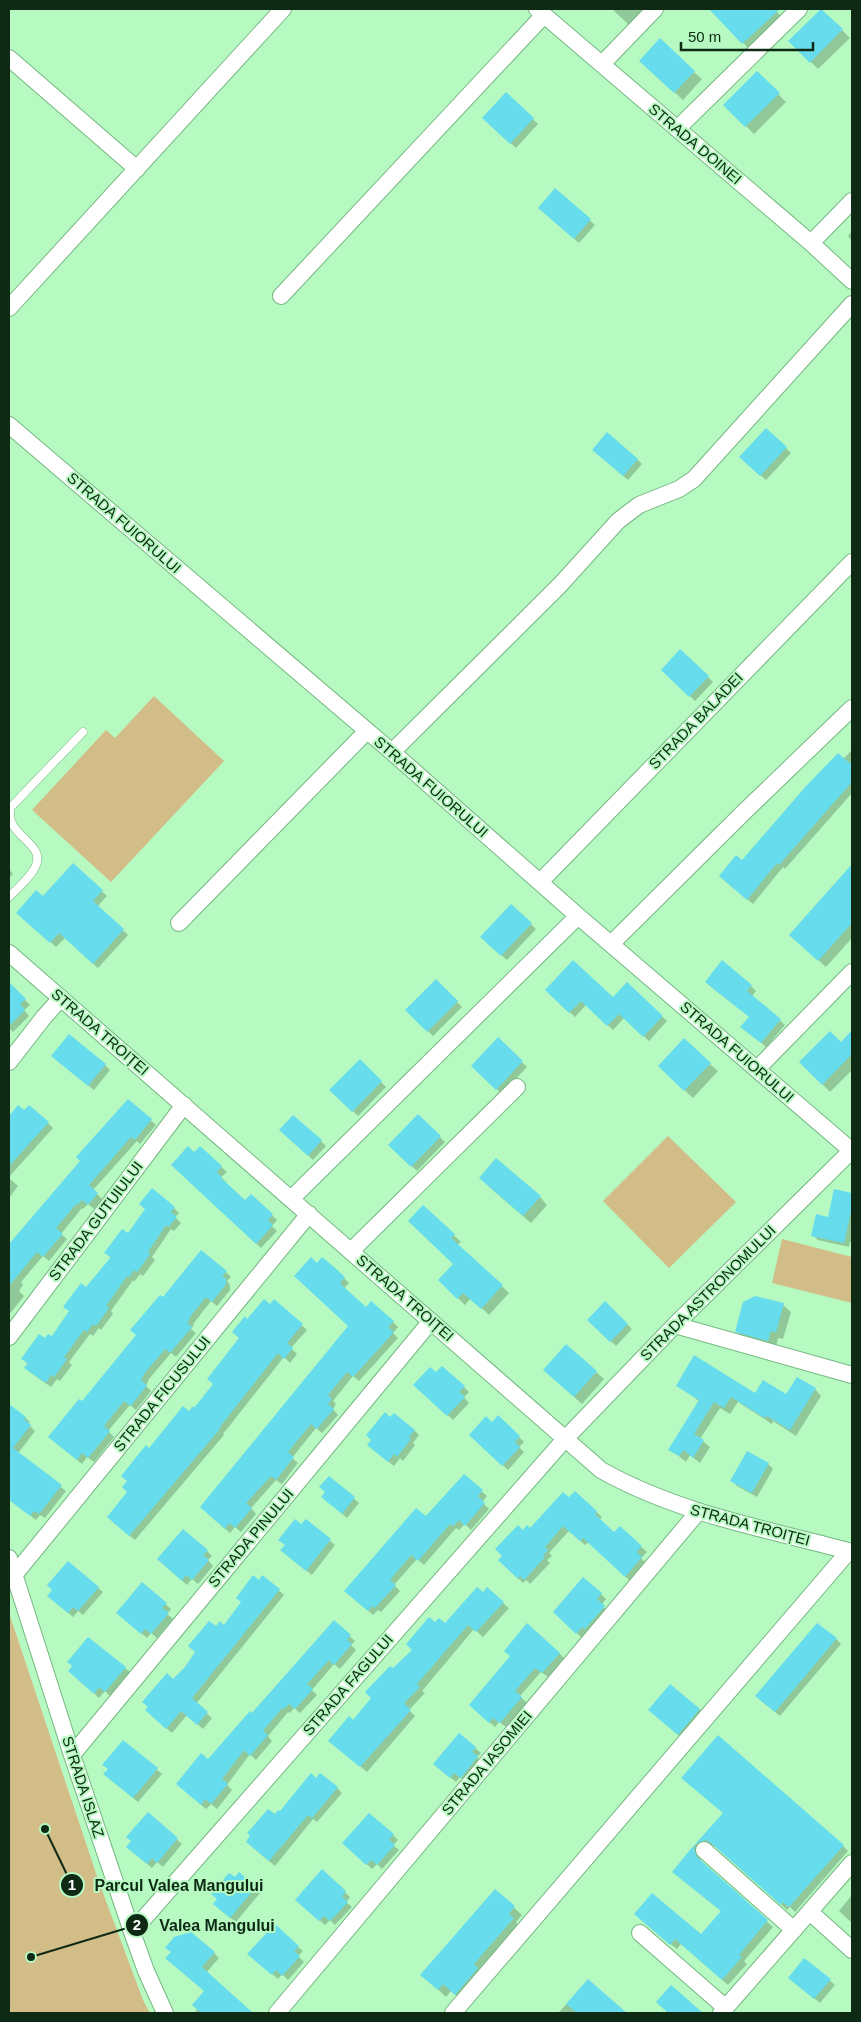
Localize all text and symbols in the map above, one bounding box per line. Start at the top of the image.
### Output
scale bar [681,20,814,52]
text: 50 m [688,28,721,45]
street label: STRADA DOINEI [645,100,745,187]
street label: STRADA FUIORULUI [64,469,185,577]
street label: STRADA BALADEI [645,669,746,772]
street label: STRADA FUIORULUI [371,733,492,841]
street label: STRADA TROIȚEI [48,985,152,1078]
street label: STRADA FUIORULUI [677,998,798,1106]
street label: STRADA GUTUIULUI [45,1158,146,1284]
street label: STRADA ASTRONOMULUI [637,1222,779,1364]
street label: STRADA TROIȚEI [353,1251,457,1344]
street label: STRADA FICUSULUI [110,1333,213,1455]
street label: STRADA PINULUI [204,1485,297,1590]
street label: STRADA TROIȚEI [688,1500,812,1549]
street label: STRADA FAGULUI [299,1631,396,1739]
street label: STRADA IASOMIEI [438,1707,535,1818]
street label: STRADA ISLAZ [59,1734,108,1840]
callout: Parcul Valea Mangului [60,1870,274,1901]
text: 1 [68,1876,76,1893]
text: Parcul Valea Mangului [95,1877,263,1894]
callout: Valea Mangului [124,1910,285,1941]
text: 2 [133,1916,141,1933]
text: Valea Mangului [159,1917,275,1934]

